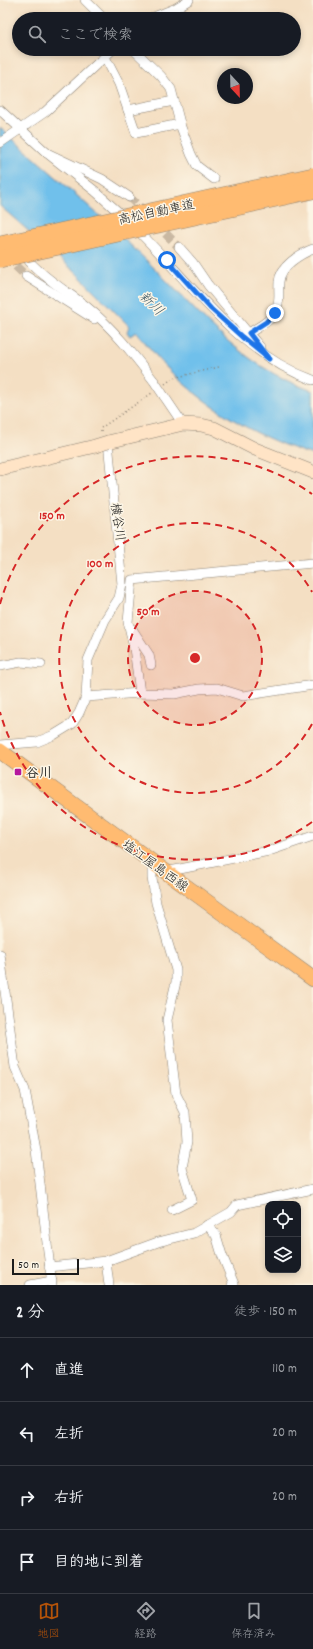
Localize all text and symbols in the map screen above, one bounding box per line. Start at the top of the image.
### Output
search box [12,12,301,56]
icon: search [26,23,48,45]
text: ここで検索 [58,25,133,47]
north arrow [217,68,253,104]
street label: 高松自動車道 [116,196,197,231]
route start [158,251,176,269]
water label: 新川 [134,288,168,321]
route end [266,304,284,322]
street label: 横谷川 [104,502,129,543]
text: 150 m [39,508,65,525]
text: 100 m [87,556,113,573]
text: 50 m [136,604,160,621]
centre of rings [188,651,202,665]
place label: 谷川 [26,765,52,784]
marker: 谷川 [13,767,23,777]
street label: 塩江屋島西線 [117,836,192,898]
map controls [265,1201,301,1273]
button: locate [265,1201,301,1237]
button: layers [265,1237,301,1273]
scale bar [12,1257,79,1276]
text: 50 m [18,1258,39,1274]
text: 2 分 [16,1302,44,1326]
text: 徒歩 · 150 m [234,1303,297,1322]
icon: ahead [16,1359,38,1381]
text: 直進 [54,1360,84,1382]
text: 110 m [272,1360,297,1379]
icon: left [16,1423,38,1445]
text: 左折 [54,1424,84,1446]
text: 20 m [272,1424,297,1443]
icon: right [16,1487,38,1509]
text: 右折 [54,1488,84,1510]
text: 20 m [272,1488,297,1507]
icon: arrive [16,1551,38,1573]
text: 目的地に到着 [54,1552,144,1574]
tab: 地図 [38,1600,60,1643]
tab: 経路 [135,1600,157,1643]
tab: 保存済み [232,1600,276,1643]

